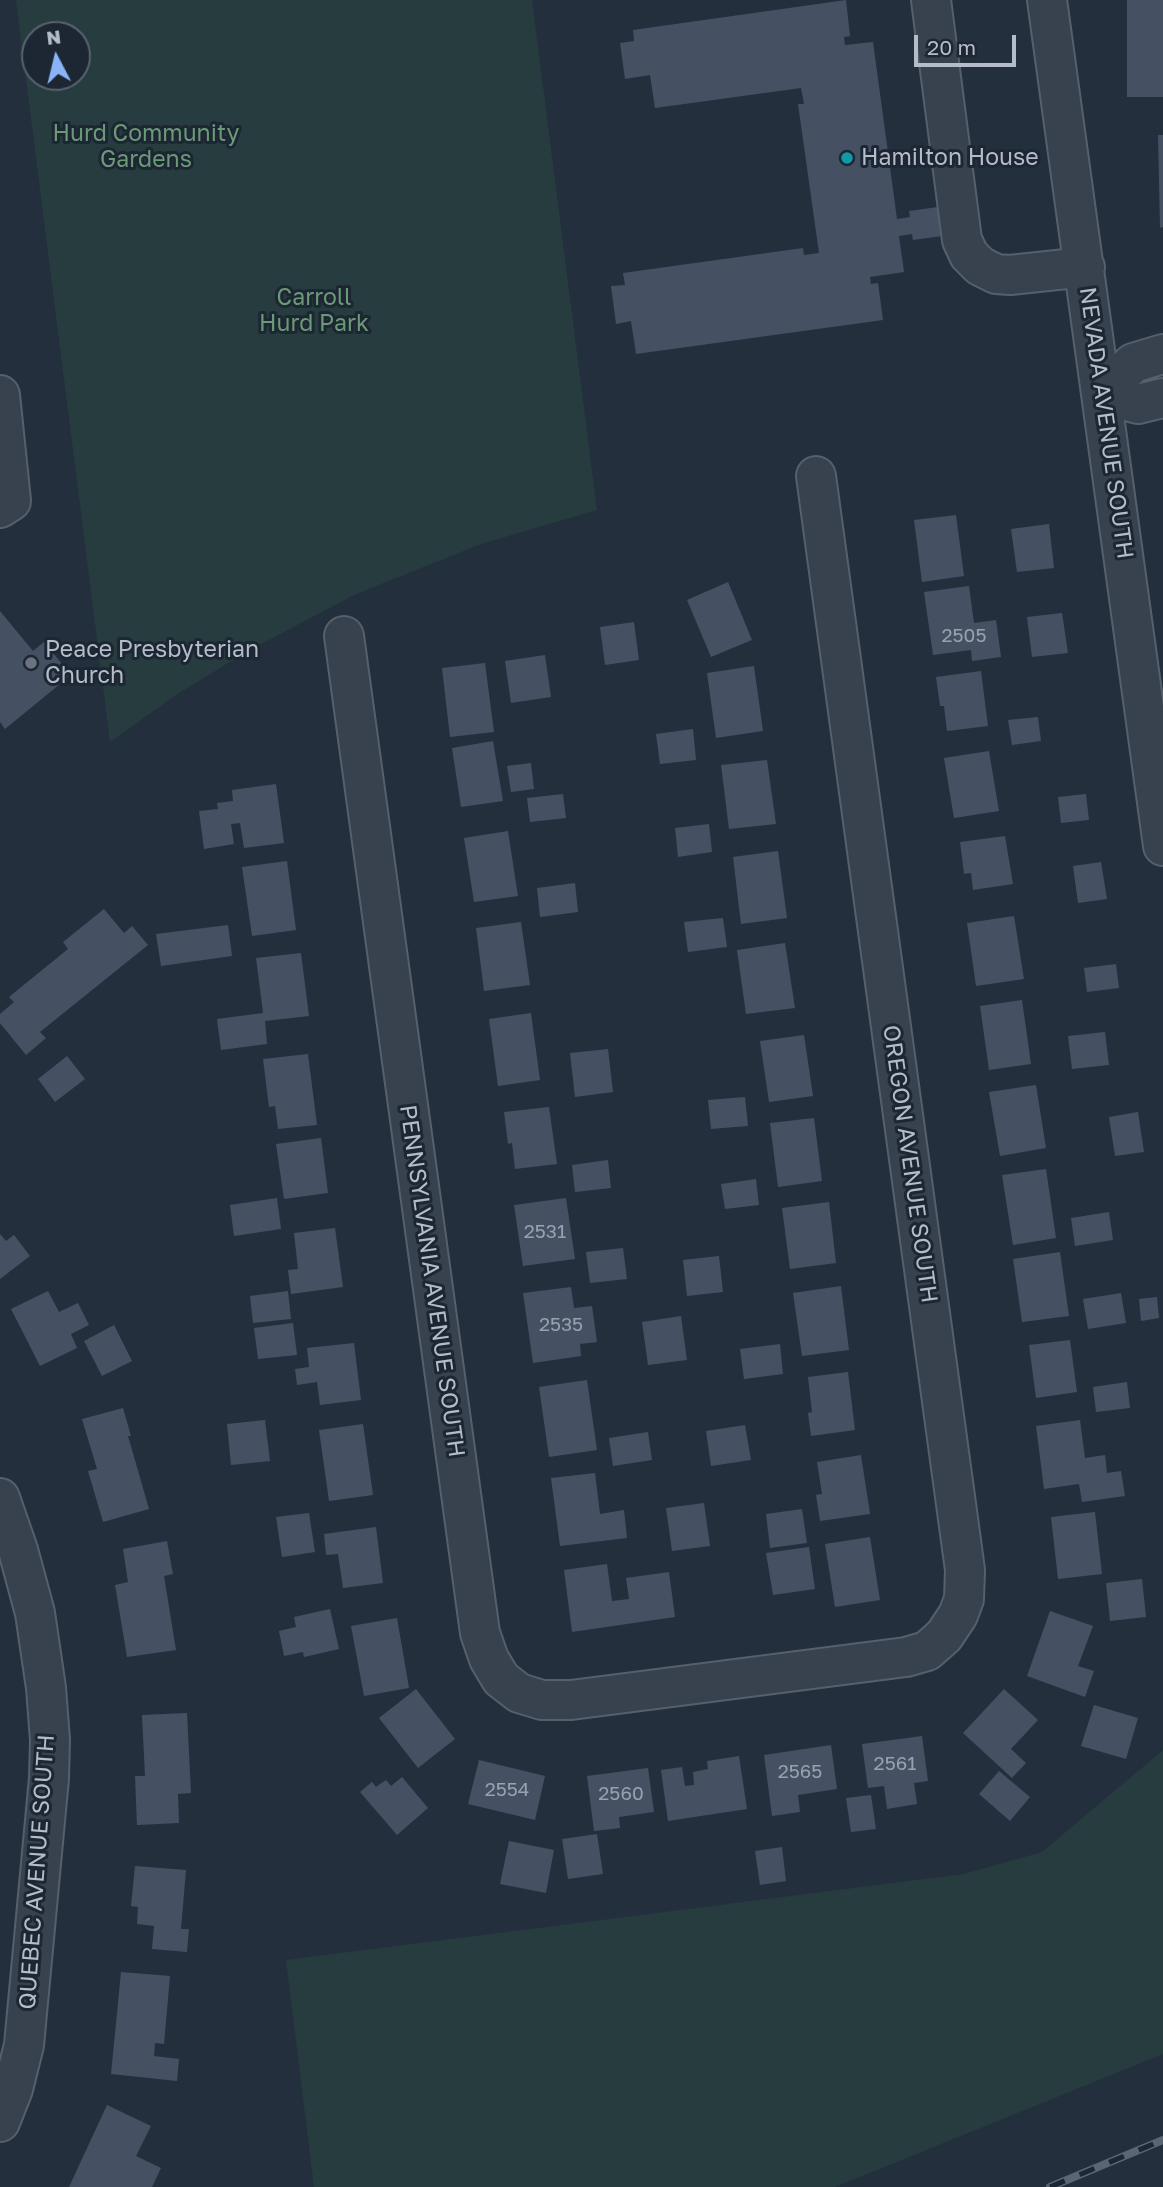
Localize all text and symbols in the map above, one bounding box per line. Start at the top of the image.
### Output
north arrow [21,21,91,91]
scale bar [918,21,1020,65]
text: N [45,24,62,49]
text: 20 m [927,34,976,60]
park label: Hurd Community Gardens [53,120,239,174]
place label: Hamilton House [861,144,1039,172]
marker: Hamilton House [839,150,855,166]
park label: Carroll Hurd Park [259,284,369,338]
street label: NEVADA AVENUE SOUTH [1073,285,1139,561]
house number: 2505 [942,625,986,647]
place label: Peace Presbyterian Church [45,636,259,690]
marker: Peace Presbyterian Church [23,655,39,671]
street label: OREGON AVENUE SOUTH [877,1023,943,1305]
street label: PENNSYLVANIA AVENUE SOUTH [394,1103,470,1459]
house number: 2531 [524,1221,566,1243]
house number: 2535 [539,1314,583,1336]
street label: QUEBEC AVENUE SOUTH [14,1734,60,2010]
house number: 2561 [874,1753,916,1775]
house number: 2565 [778,1761,822,1783]
house number: 2554 [485,1779,529,1801]
house number: 2560 [598,1783,644,1805]

